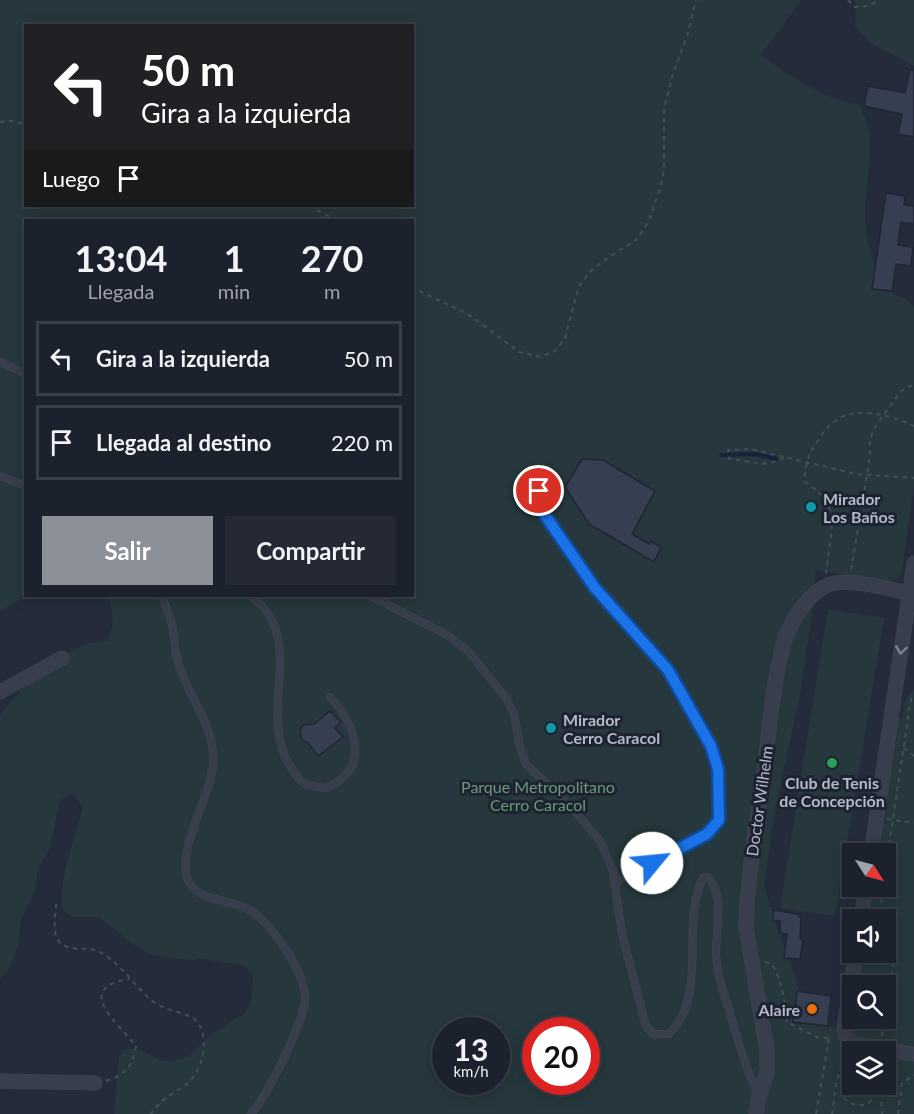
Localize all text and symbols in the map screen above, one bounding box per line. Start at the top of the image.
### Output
text: 50 m [141,45,235,95]
icon: left [42,48,120,126]
text: Gira a la izquierda [141,96,351,129]
icon: arrive [112,162,145,195]
text: Luego [42,165,100,192]
text: 13:04 [75,236,167,280]
text: 1 [224,236,245,280]
text: 270 [301,236,363,280]
text: Llegada [87,279,154,303]
text: min [218,279,250,303]
text: m [324,279,340,303]
icon: left [45,342,78,375]
text: Gira a la izquierda [96,345,270,372]
text: 50 m [344,345,393,372]
icon: arrive [45,426,78,459]
text: Llegada al destino [96,429,272,456]
text: 220 m [331,429,393,456]
pin [513,465,564,516]
icon: arrive [522,474,555,507]
place label: Mirador Los Baños [823,489,895,526]
marker: Mirador Los Baños [804,500,818,514]
button: Salir [42,516,213,585]
button: Compartir [225,516,396,585]
one-way arrow [895,646,907,655]
place label: Mirador Cerro Caracol [563,710,660,747]
marker: Mirador Cerro Caracol [544,721,558,735]
street label: Doctor Wilhelm [742,745,776,857]
marker: Club de Tenis de Concepción [825,756,839,770]
place label: Club de Tenis de Concepción [779,773,885,810]
park label: Parque Metropolitano Cerro Caracol [461,777,615,814]
position arrow [620,831,684,895]
north arrow [842,843,896,897]
map controls [842,843,896,1095]
button: sound [842,909,896,963]
button: search [842,975,896,1029]
place label: Alaire [757,1000,800,1019]
marker: Alaire [805,1002,819,1016]
speed limit sign: 20 [522,1017,600,1095]
text: 13 [454,1031,488,1067]
button: layers [842,1041,896,1095]
text: km/h [453,1062,489,1080]

